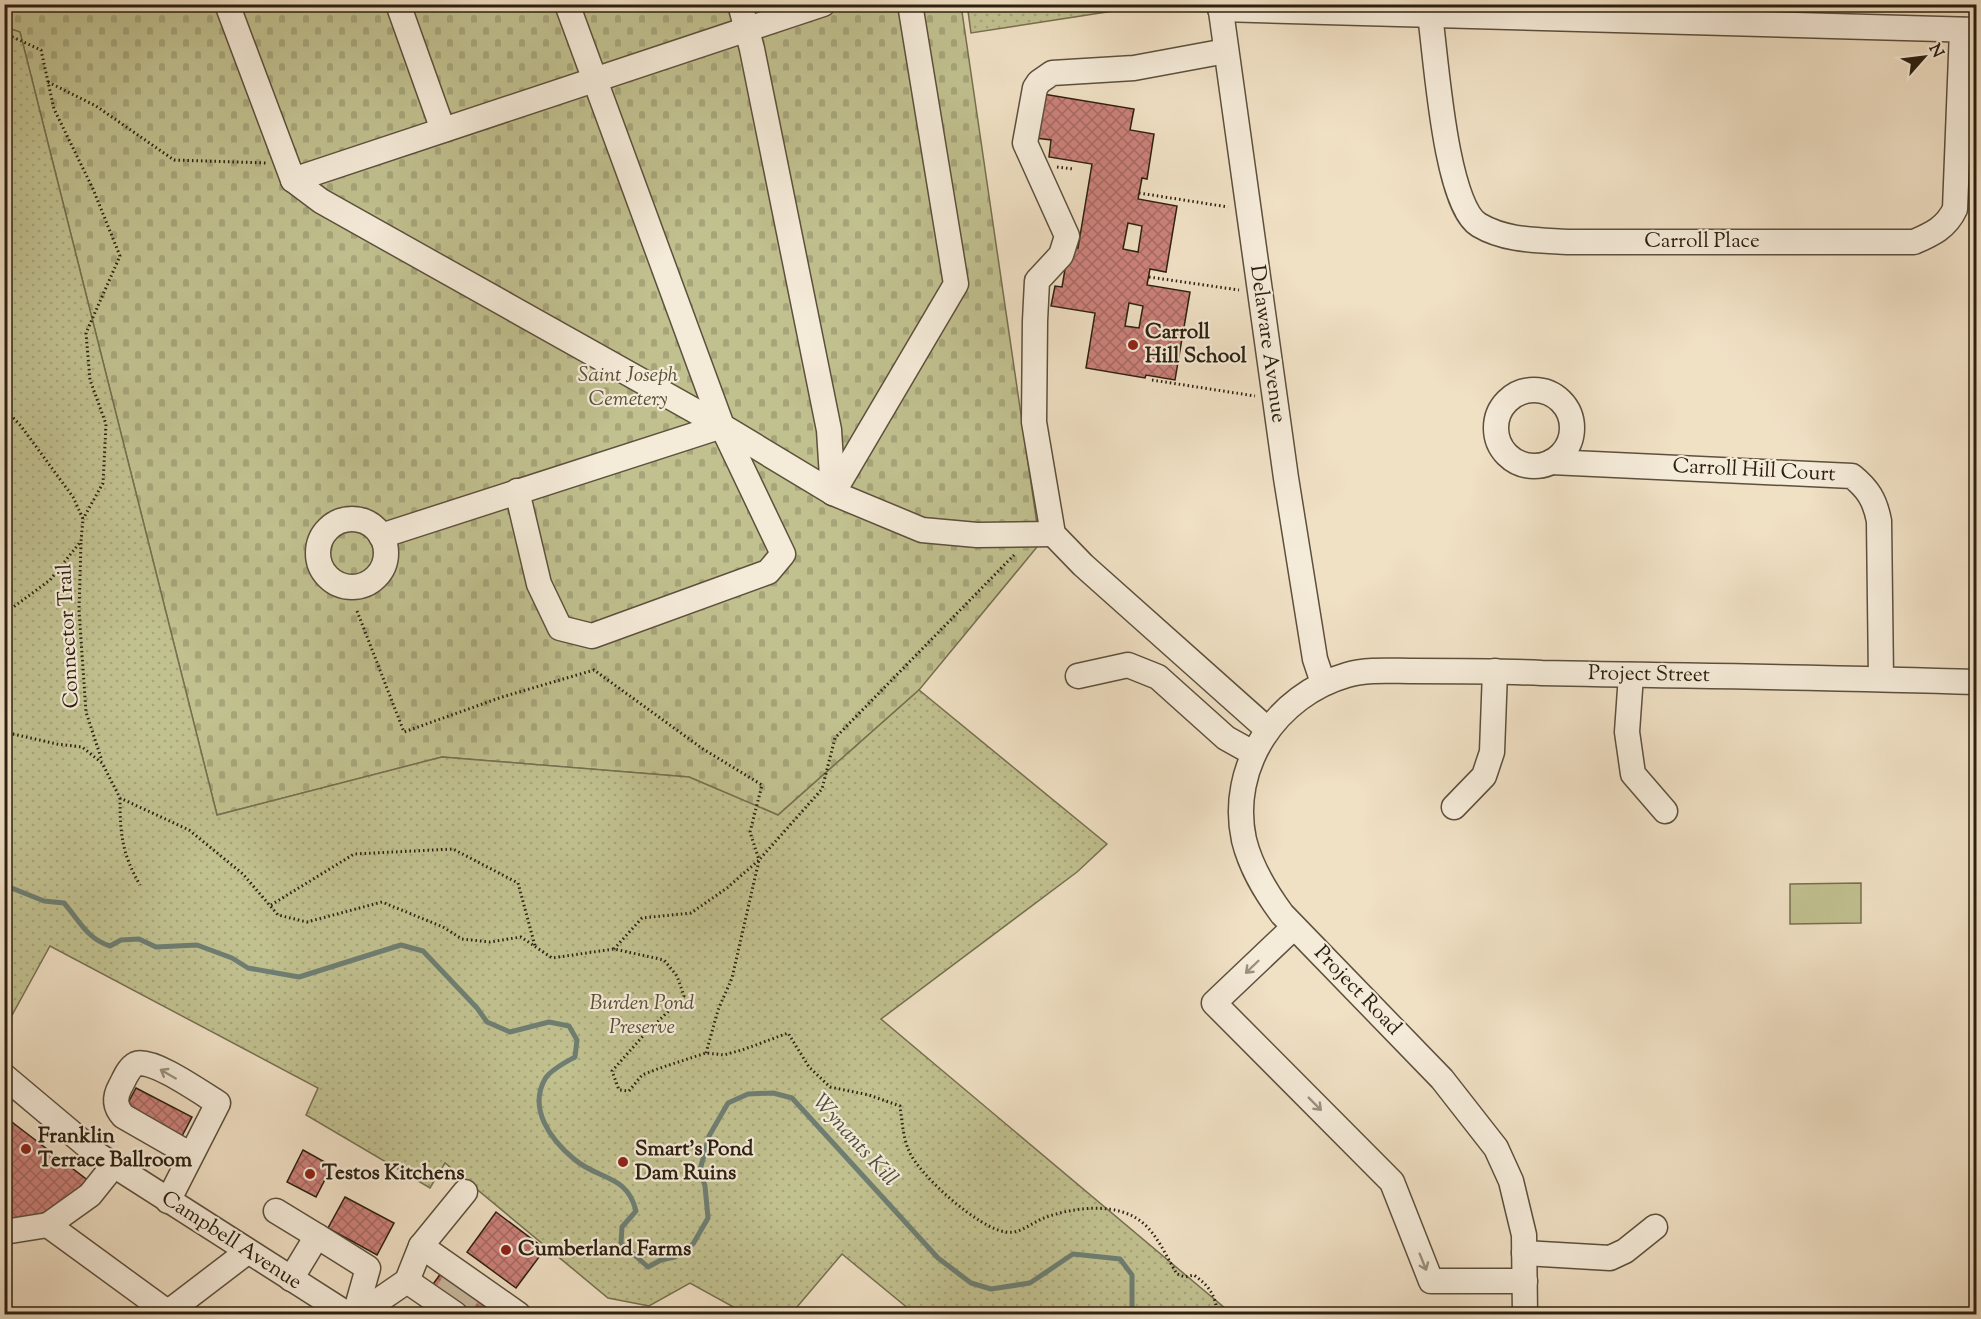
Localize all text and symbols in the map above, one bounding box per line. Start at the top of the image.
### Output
north arrow [1894,27,1954,87]
text: N [1922,40,1948,62]
street label: Carroll Place [1644,227,1760,257]
street label: Delaware Avenue [1241,263,1293,425]
place label: Carroll Hill School [1145,318,1247,372]
marker: Carroll Hill School [1126,338,1140,352]
park label: Saint Joseph Cemetery [578,361,678,415]
street label: Carroll Hill Court [1672,452,1836,490]
street label: Connector Trail [50,563,88,709]
street label: Project Street [1588,659,1710,691]
street label: Project Road [1306,939,1408,1043]
one-way arrow [1244,960,1259,974]
park label: Burden Pond Preserve [589,989,695,1043]
one-way arrow [160,1067,177,1079]
water label: Wynants Kill [804,1088,905,1195]
one-way arrow [1307,1097,1322,1112]
place label: Franklin Terrace Ballroom [38,1122,193,1176]
place label: Smart's Pond Dam Ruins [635,1135,754,1189]
marker: Franklin Terrace Ballroom [19,1142,33,1156]
marker: Smart's Pond Dam Ruins [616,1155,630,1169]
place label: Testos Kitchens [322,1159,465,1189]
marker: Testos Kitchens [303,1167,317,1181]
street label: Campbell Avenue [155,1184,307,1298]
place label: Cumberland Farms [518,1235,691,1265]
marker: Cumberland Farms [499,1243,513,1257]
one-way arrow [1419,1252,1430,1270]

